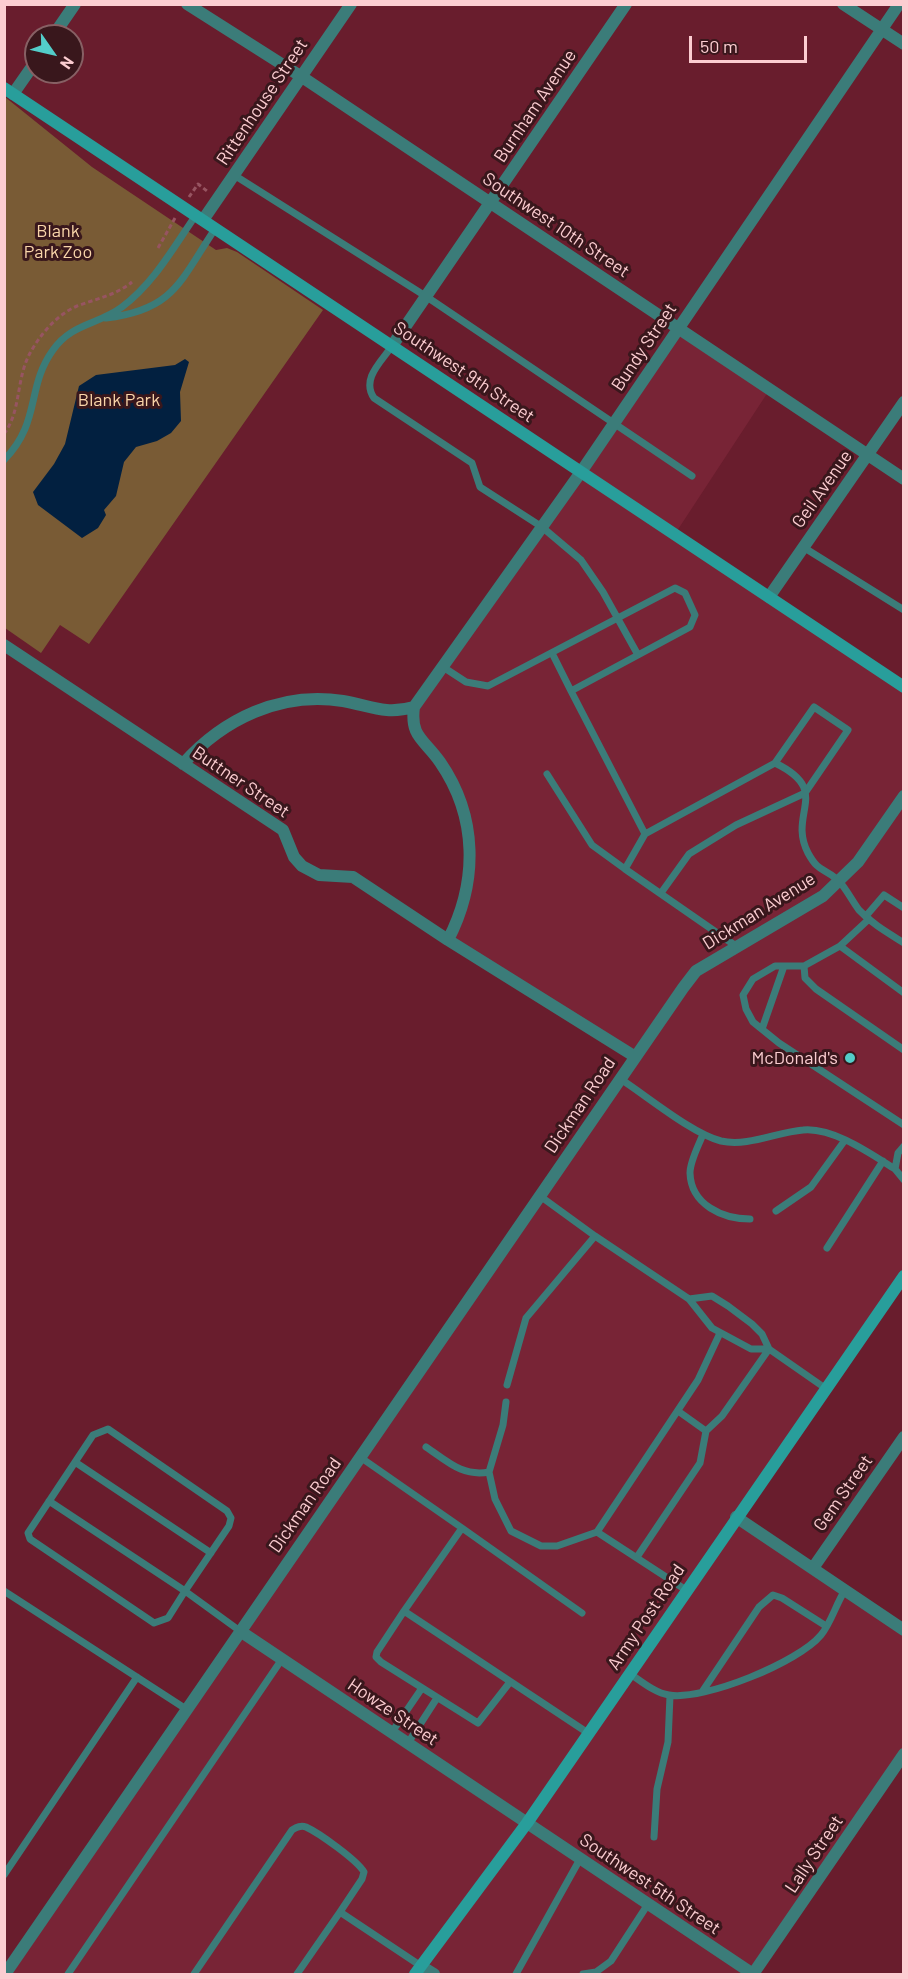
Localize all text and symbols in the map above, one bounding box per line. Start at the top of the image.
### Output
north arrow [24,24,84,84]
scale bar [692,24,810,62]
street label: Rittenhouse Street [212,35,312,169]
text: 50 m [700,35,738,57]
street label: Burnham Avenue [489,45,581,167]
text: N [57,53,79,73]
street label: Southwest 10th Street [478,168,634,282]
park label: Blank Park Zoo [24,220,92,262]
street label: Bundy Street [607,299,681,395]
street label: Southwest 9th Street [389,317,539,427]
park label: Blank Park [78,389,160,411]
street label: Geil Avenue [787,446,857,532]
street label: Buttner Street [188,742,294,822]
street label: Dickman Avenue [699,868,819,954]
place label: McDonald's [751,1047,838,1069]
marker: McDonald's [843,1051,857,1065]
street label: Dickman Road [540,1053,620,1157]
street label: Gem Street [809,1451,877,1535]
street label: Dickman Road [264,1453,346,1557]
street label: Army Post Road [603,1560,689,1674]
street label: Howze Street [344,1674,442,1750]
street label: Lally Street [780,1811,848,1897]
street label: Southwest 5th Street [575,1829,725,1939]

